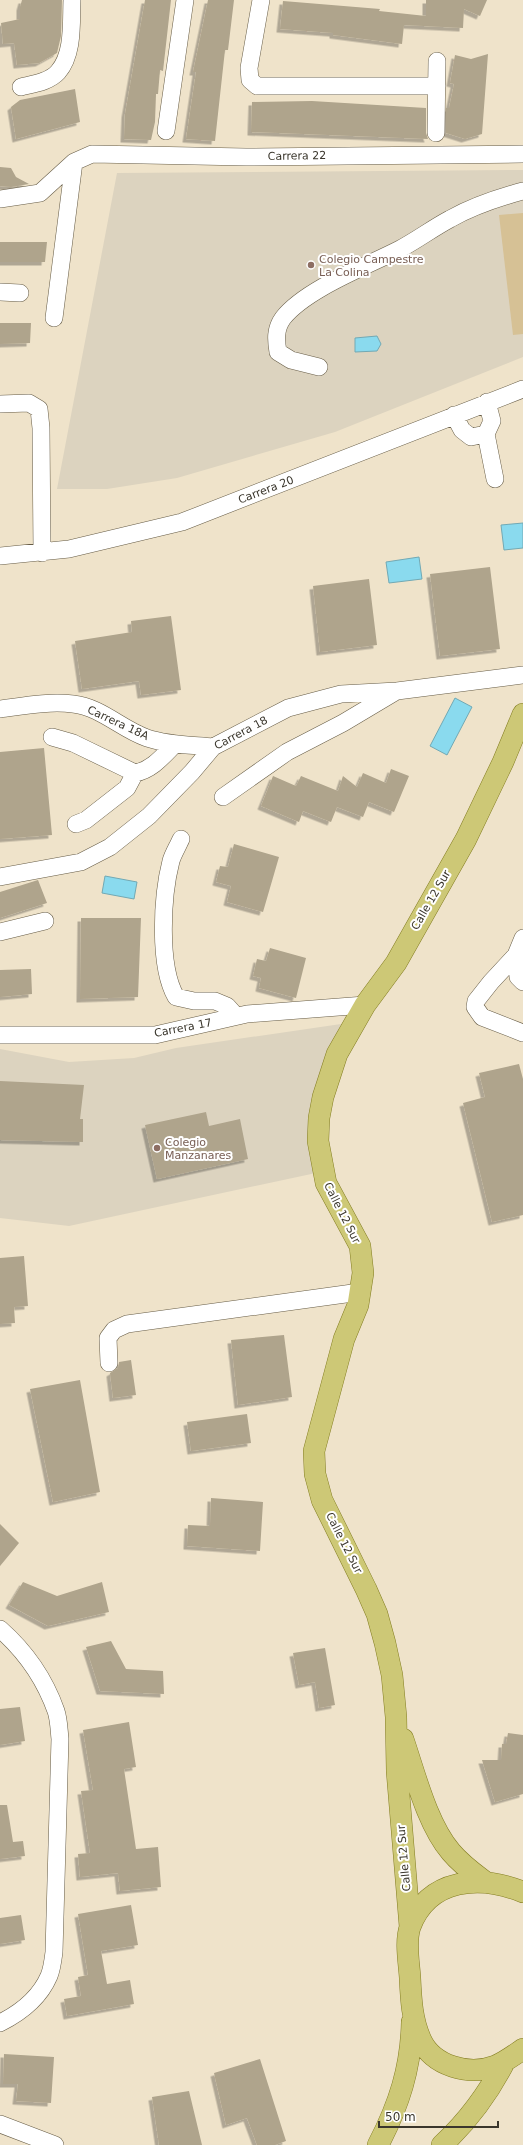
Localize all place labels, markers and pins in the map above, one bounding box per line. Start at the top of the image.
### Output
place label: Colegio Campestre La Colina [319,253,424,279]
marker: Colegio Campestre La Colina [306,260,316,270]
place label: Colegio Manzanares [165,1136,231,1162]
marker: Colegio Manzanares [152,1143,162,1153]

